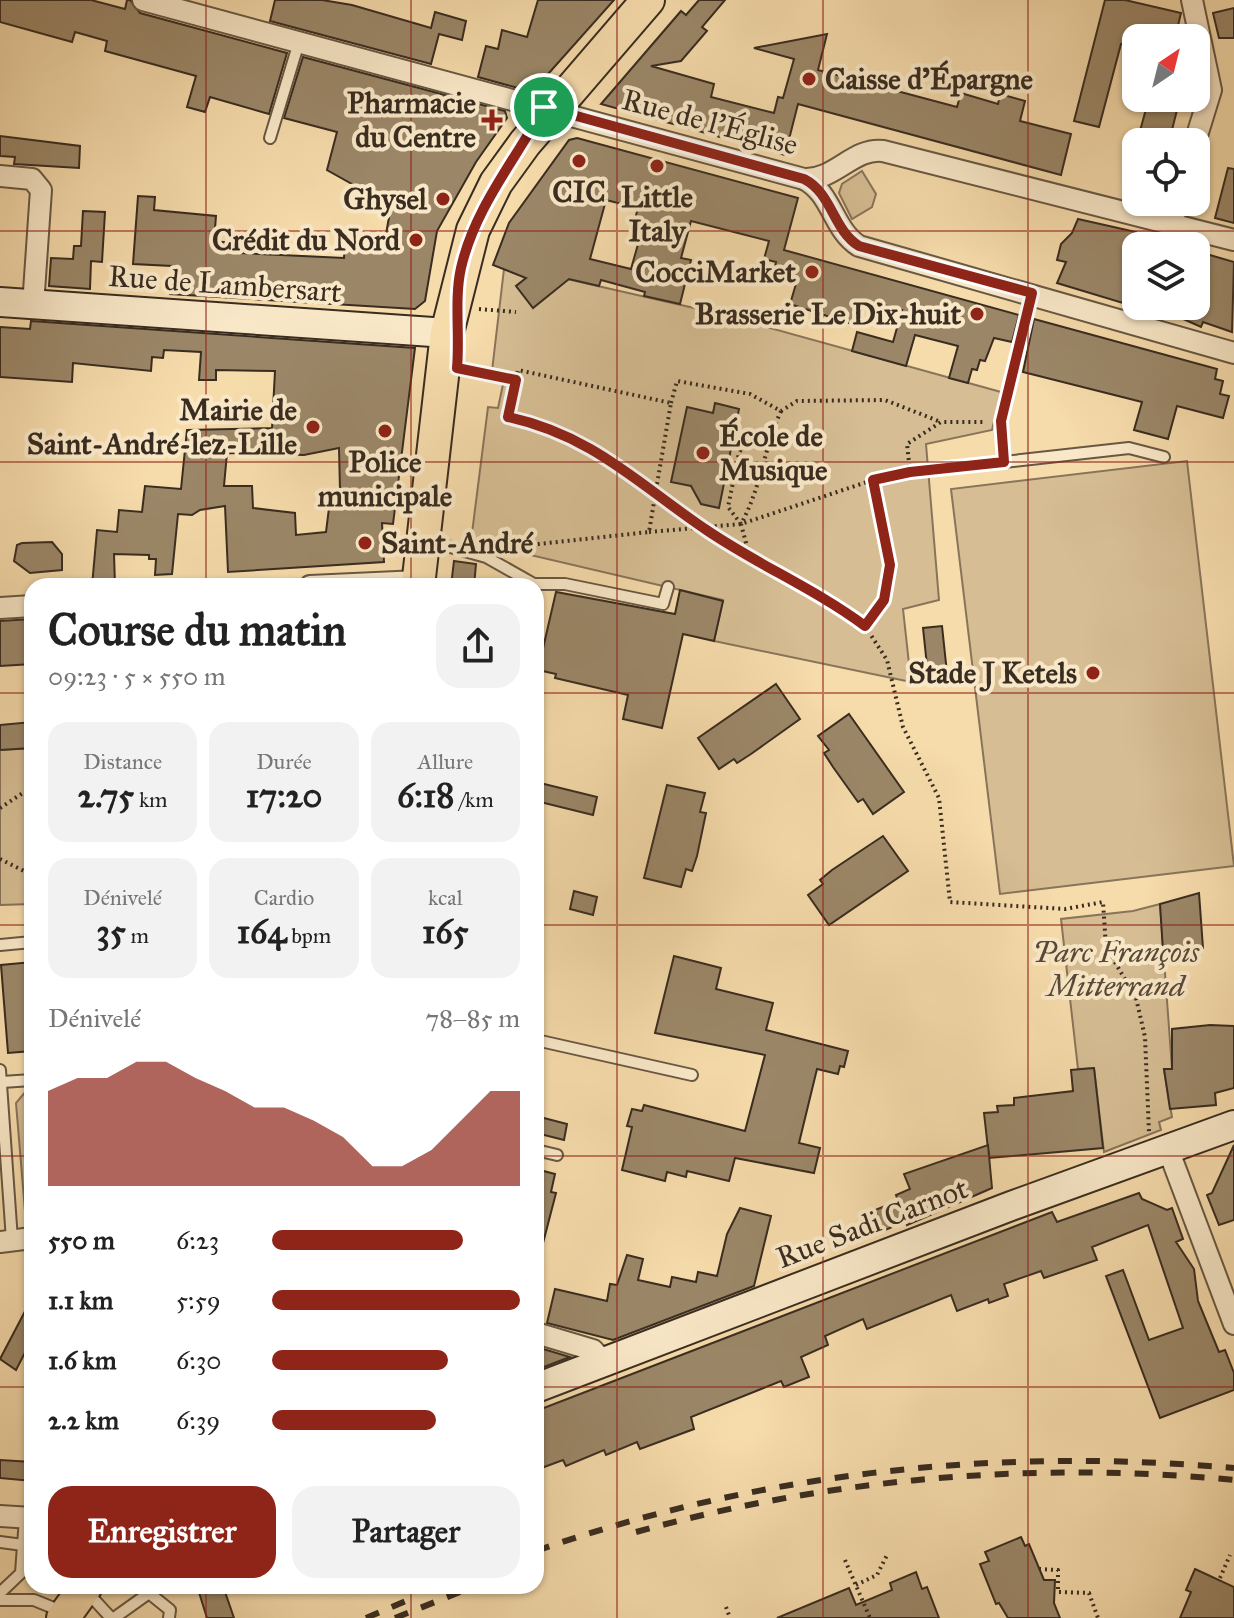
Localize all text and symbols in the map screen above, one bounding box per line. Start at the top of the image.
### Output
north arrow [1122,24,1210,112]
map controls [1122,24,1210,320]
place label: Caisse d'Épargne [825,60,1033,97]
marker: Caisse d'Épargne [800,70,818,88]
pin [510,73,578,141]
street label: Rue de l'Église [618,80,802,163]
place label: Pharmacie du Centre [347,85,477,155]
icon: arrive [522,85,566,129]
marker: Pharmacie du Centre [483,111,501,129]
button: locate [1122,128,1210,216]
marker: CIC [570,152,588,170]
marker: Little Italy [648,157,666,175]
place label: CIC [552,174,606,210]
place label: Little Italy [621,179,694,249]
place label: Ghysel [343,181,428,217]
marker: Ghysel [434,190,452,208]
place label: Crédit du Nord [212,222,401,258]
marker: Crédit du Nord [407,231,425,249]
button: layers [1122,232,1210,320]
place label: CocciMarket [635,254,796,290]
street label: Rue de Lambersart [107,258,343,310]
marker: CocciMarket [803,263,821,281]
place label: Brasserie Le Dix-huit [695,296,961,332]
marker: Brasserie Le Dix-huit [968,305,986,323]
place label: Mairie de Saint-André-lez-Lille [27,392,298,462]
place label: École de Musique [719,417,828,488]
marker: Mairie de Saint-André-lez-Lille [304,418,322,436]
marker: Police municipale [376,422,394,440]
place label: Police municipale [317,444,453,514]
marker: École de Musique [694,444,712,462]
place label: Saint-André [381,525,534,561]
marker: Saint-André [356,534,374,552]
text: Course du matin [48,603,346,657]
button: share [436,604,520,688]
place label: Stade J Ketels [908,655,1077,692]
text: 09:23 · 5 × 550 m [48,660,226,692]
marker: Stade J Ketels [1084,664,1102,682]
text: Distance [83,748,162,775]
text: Durée [256,748,312,775]
text: Allure [418,748,473,775]
text: 2.75 [78,775,134,816]
text: 17:20 [246,775,322,816]
text: 6:18 [397,775,454,816]
text: km [134,786,168,813]
text: /km [454,786,494,813]
text: Dénivelé [83,884,162,911]
text: Cardio [254,884,314,911]
text: kcal [428,884,463,911]
text: 35 [96,911,126,952]
text: 164 [237,911,286,952]
text: 165 [422,911,469,952]
text: m [126,922,149,949]
text: bpm [286,922,331,949]
park label: Parc François Mitterrand [1033,934,1201,1004]
text: Dénivelé [48,1002,141,1034]
text: 78–85 m [425,1002,520,1034]
street label: Rue Sadi Carnot [771,1170,973,1276]
text: 550 m [48,1224,115,1256]
text: 6:23 [176,1224,219,1256]
text: 1.1 km [48,1284,113,1316]
text: 5:59 [176,1284,221,1316]
text: 1.6 km [48,1344,117,1376]
text: 6:30 [176,1344,221,1376]
text: 2.2 km [48,1404,119,1436]
text: 6:39 [176,1404,220,1436]
button: Enregistrer [48,1486,276,1578]
button: Partager [292,1486,520,1578]

